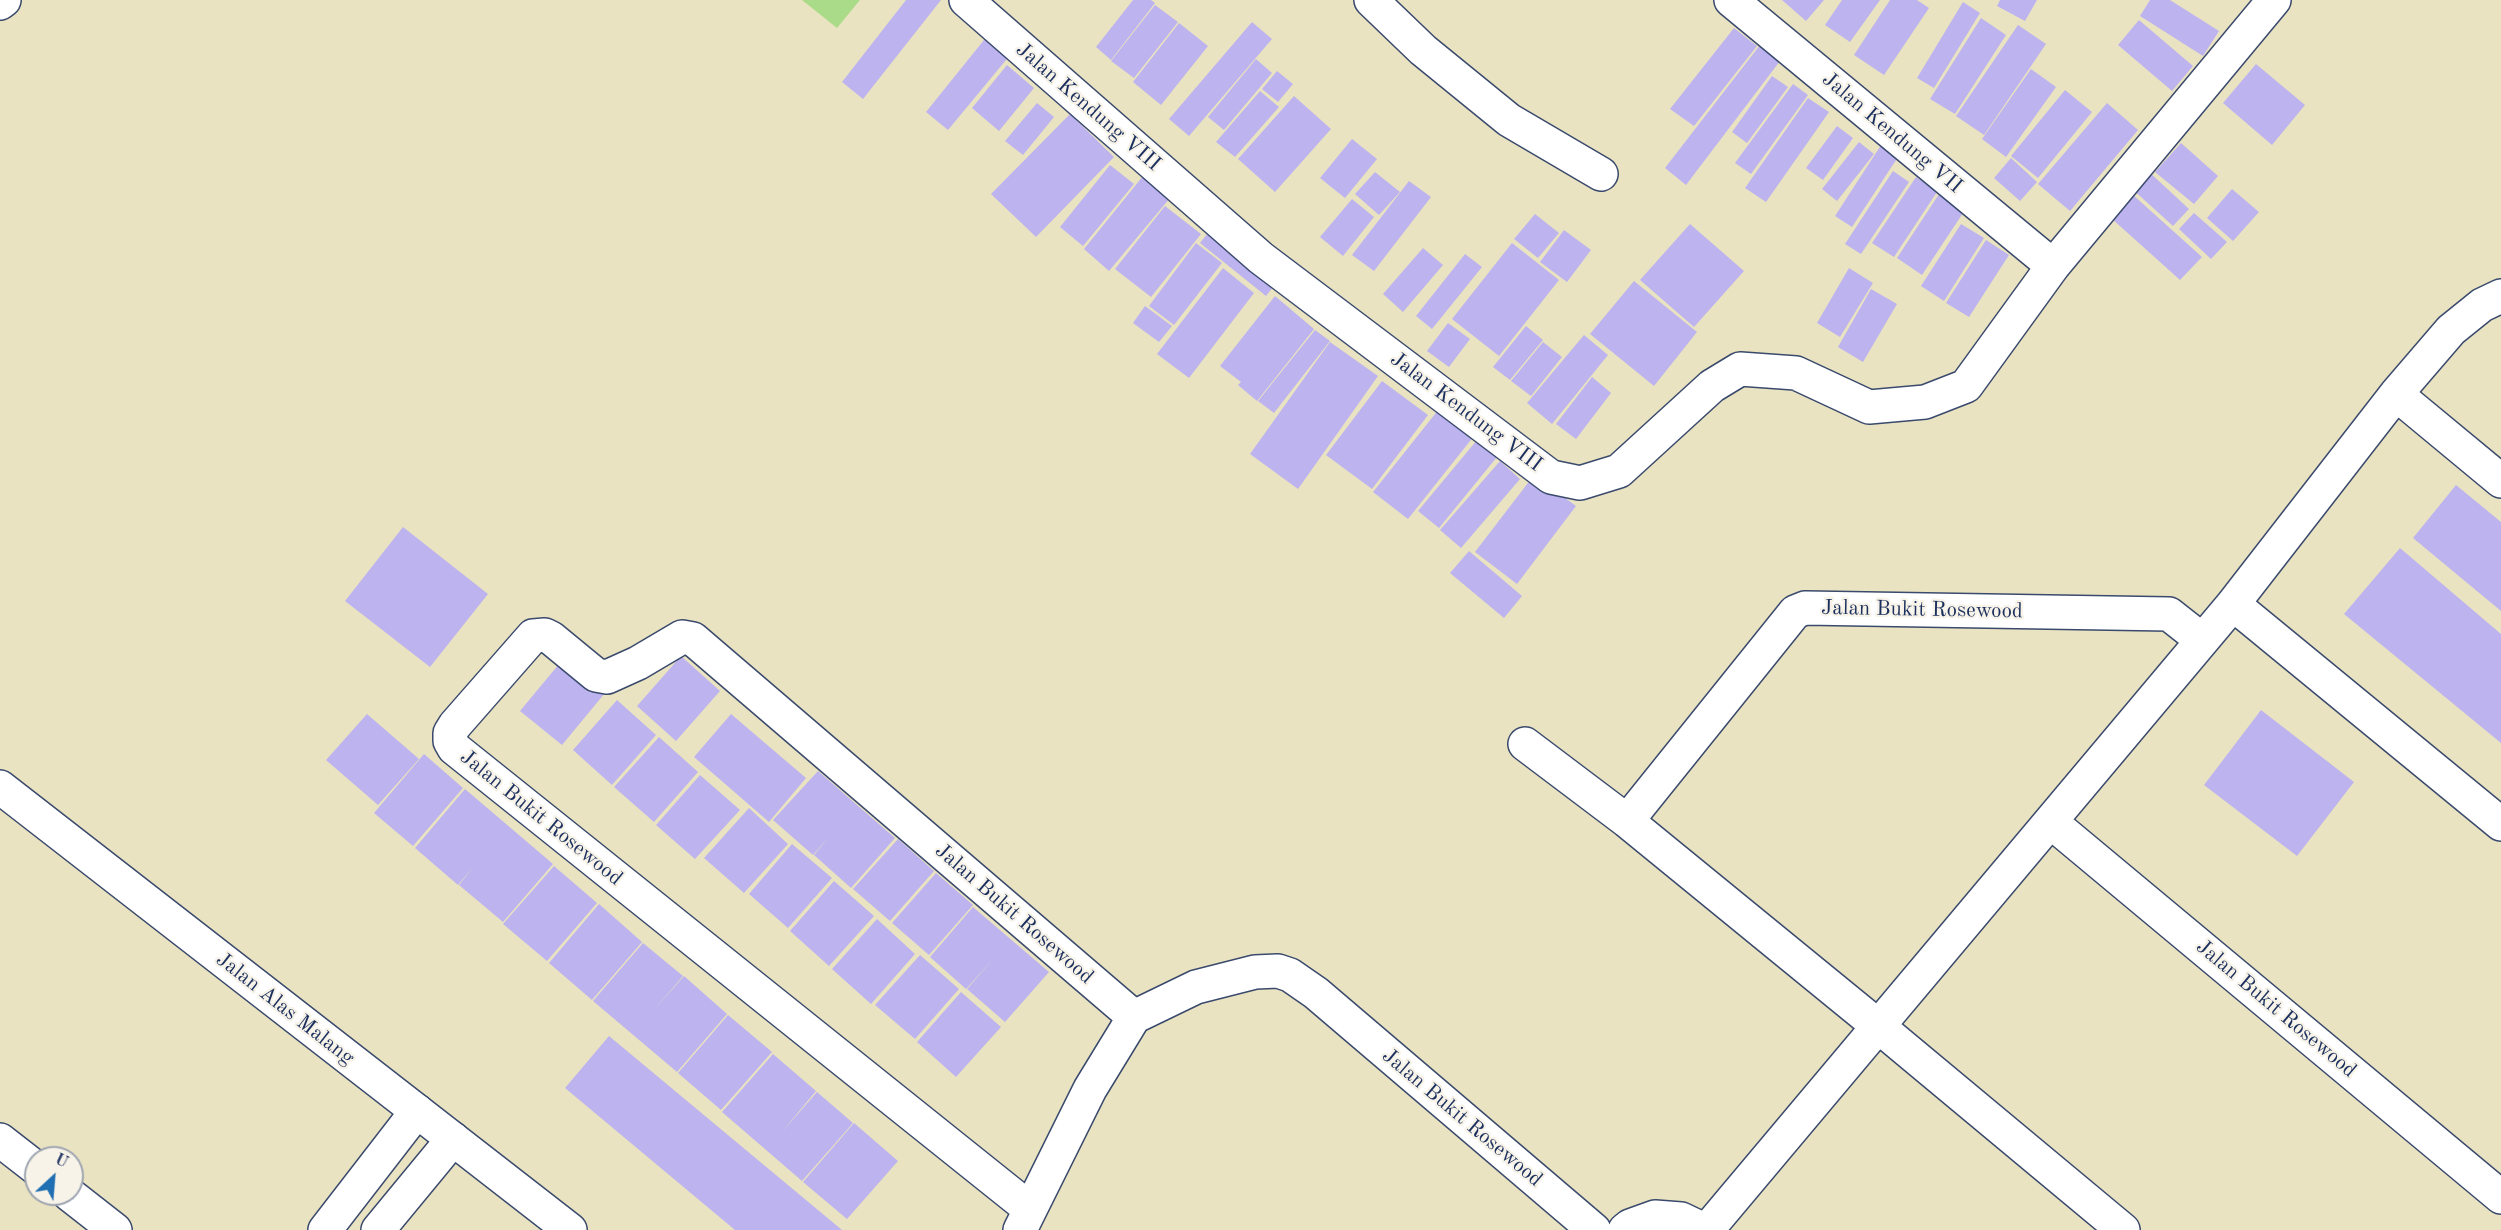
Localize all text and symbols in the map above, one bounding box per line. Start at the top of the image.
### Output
street label: Jalan Kendung VIII [1010,37,1166,177]
street label: Jalan Kendung VII [1817,67,1967,199]
street label: Jalan Kendung VIII [1385,347,1547,477]
street label: Jalan Bukit Rosewood [1821,596,2023,624]
street label: Jalan Bukit Rosewood [455,745,627,891]
street label: Jalan Bukit Rosewood [930,838,1098,990]
street label: Jalan Bukit Rosewood [2191,934,2361,1084]
street label: Jalan Alas Malang [211,947,359,1071]
street label: Jalan Bukit Rosewood [1377,1043,1547,1193]
north arrow [24,1146,84,1206]
text: U [52,1152,70,1172]

